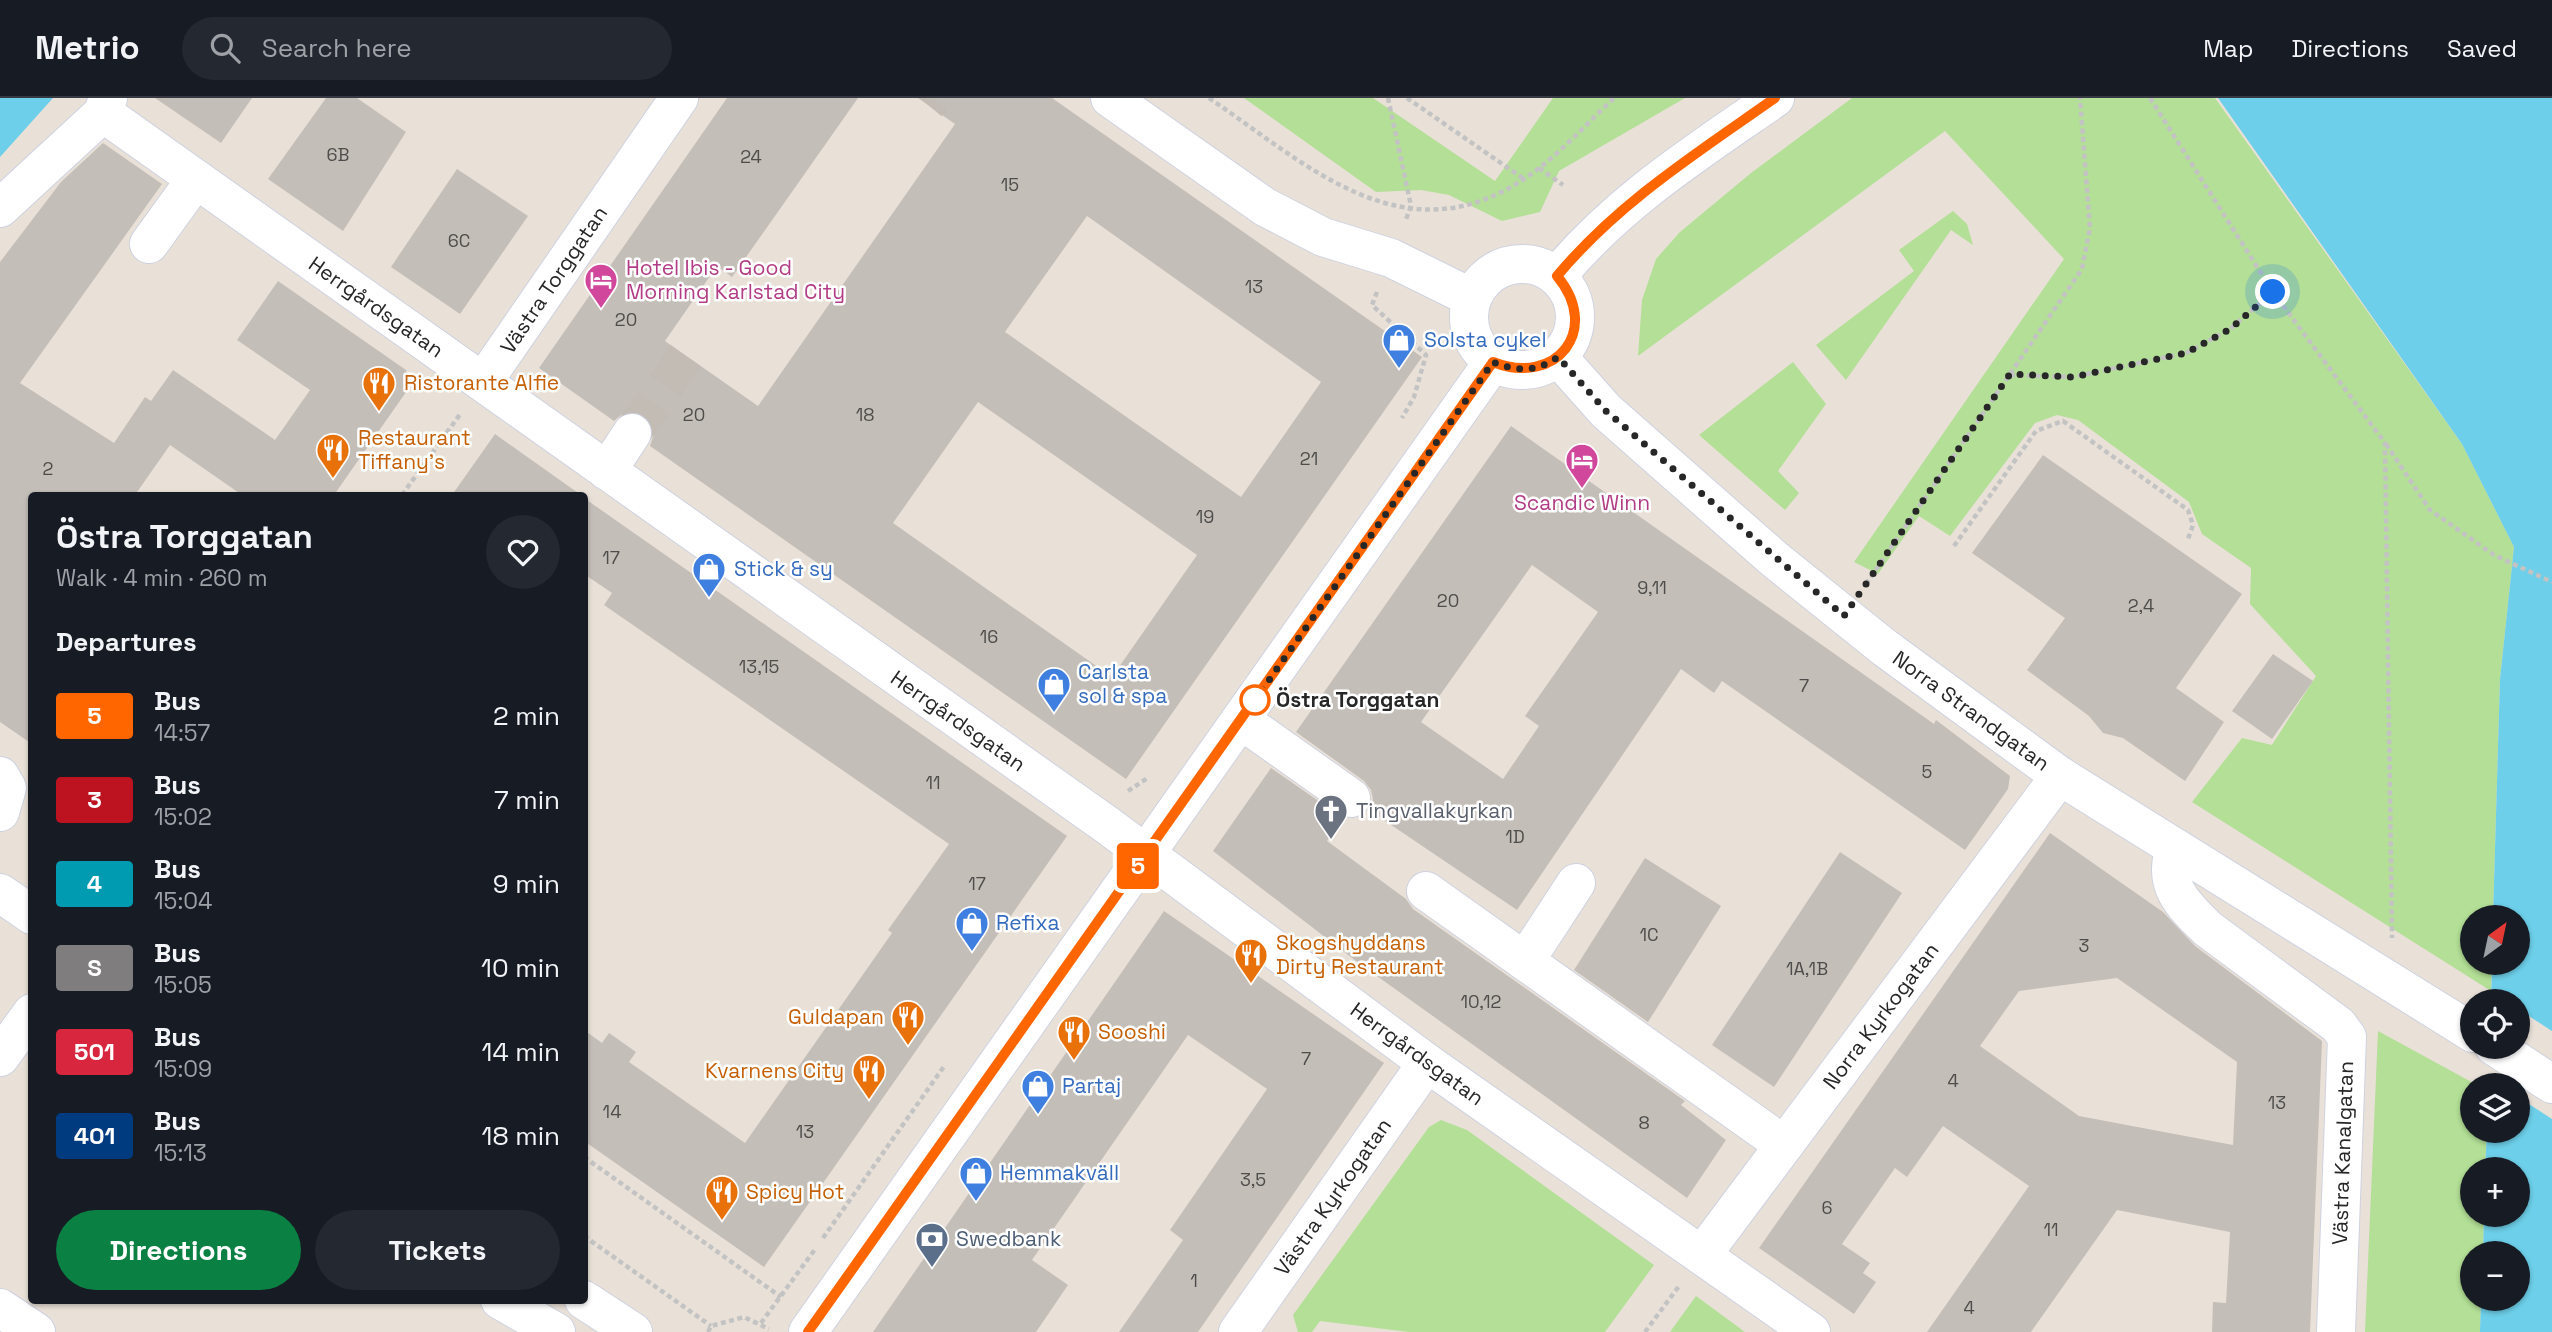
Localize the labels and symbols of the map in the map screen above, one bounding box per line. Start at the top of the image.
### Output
house number: 6B [327,143,349,166]
house number: 24 [740,145,762,168]
house number: 15 [1001,173,1019,196]
street label: Västra Torggatan [494,200,613,359]
house number: 6C [448,229,470,252]
street label: Herrgårdsgatan [304,250,449,363]
place label: Hotel Ibis - Good Morning Karlstad City [626,254,845,305]
hotel icon: Hotel Ibis - Good Morning Karlstad City [582,261,620,310]
your location [2255,274,2290,309]
house number: 13 [1245,275,1263,298]
house number: 20 [615,308,637,331]
shop icon: Solsta cykel [1380,321,1418,370]
place label: Solsta cykel [1424,326,1547,353]
restaurant icon: Ristorante Alfie [360,364,398,413]
place label: Ristorante Alfie [404,369,559,396]
house number: 20 [683,403,705,426]
house number: 18 [856,403,874,426]
place label: Restaurant Tiffany's [358,424,471,475]
restaurant icon: Restaurant Tiffany's [314,431,352,480]
hotel icon: Scandic Winn [1563,441,1601,490]
house number: 21 [1300,447,1318,470]
house number: 2 [43,457,53,480]
place label: Scandic Winn [1514,489,1650,516]
house number: 19 [1196,505,1214,528]
house number: 17 [602,546,620,569]
shop icon: Stick & sy [690,550,728,599]
place label: Stick & sy [734,555,833,582]
house number: 9,11 [1637,576,1667,599]
house number: 20 [1437,589,1459,612]
house number: 2,4 [2128,594,2154,617]
house number: 16 [980,625,998,648]
street label: Norra Strandgatan [1887,644,2055,777]
house number: 13,15 [739,655,779,678]
place label: Carlsta sol & spa [1078,658,1167,709]
street label: Herrgårdsgatan [886,664,1031,777]
shop icon: Carlsta sol & spa [1035,665,1073,714]
house number: 7 [1799,674,1809,697]
marker: Östra Torggatan [1240,685,1270,715]
place label: Östra Torggatan [1276,686,1439,713]
house number: 5 [1922,760,1932,783]
house number: 11 [925,771,941,794]
church icon: Tingvallakyrkan [1312,792,1350,841]
place label: Tingvallakyrkan [1356,797,1513,824]
house number: 1D [1505,825,1525,848]
line badge: 5 [1115,843,1161,889]
house number: 17 [968,872,986,895]
shop icon: Refixa [953,904,991,953]
north arrow [2460,905,2530,975]
place label: Refixa [996,909,1059,936]
house number: 1C [1639,923,1659,946]
place label: Skogshyddans Dirty Restaurant [1276,929,1444,980]
house number: 3 [2079,934,2089,957]
restaurant icon: Skogshyddans Dirty Restaurant [1232,936,1270,985]
street label: Norra Kyrkogatan [1817,937,1944,1094]
house number: 1A,1B [1786,957,1828,980]
house number: 10,12 [1461,990,1501,1013]
street label: Herrgårdsgatan [1345,996,1489,1111]
restaurant icon: Guldapan [889,998,927,1047]
place label: Guldapan [788,1003,884,1030]
restaurant icon: Sooshi [1055,1013,1093,1062]
place label: Sooshi [1098,1018,1166,1045]
house number: 7 [1301,1047,1311,1070]
restaurant icon: Kvarnens City [850,1052,888,1101]
place label: Kvarnens City [705,1057,844,1084]
street label: Västra Kanalgatan [2326,1060,2359,1245]
shop icon: Partaj [1019,1067,1057,1116]
house number: 4 [1947,1069,1959,1092]
place label: Partaj [1062,1072,1121,1099]
house number: 13 [2268,1091,2286,1114]
house number: 14 [603,1100,621,1123]
house number: 8 [1638,1111,1650,1134]
street label: Västra Kyrkogatan [1268,1113,1397,1281]
house number: 13 [796,1120,814,1143]
shop icon: Hemmakväll [957,1154,995,1203]
place label: Hemmakväll [1000,1159,1119,1186]
house number: 3,5 [1240,1168,1266,1191]
restaurant icon: Spicy Hot [703,1173,741,1222]
place label: Spicy Hot [746,1178,844,1205]
house number: 6 [1821,1196,1833,1219]
house number: 11 [2043,1218,2059,1241]
bank icon: Swedbank [913,1220,951,1269]
place label: Swedbank [956,1225,1061,1252]
house number: 1 [1190,1269,1198,1292]
house number: 4 [1963,1296,1975,1319]

